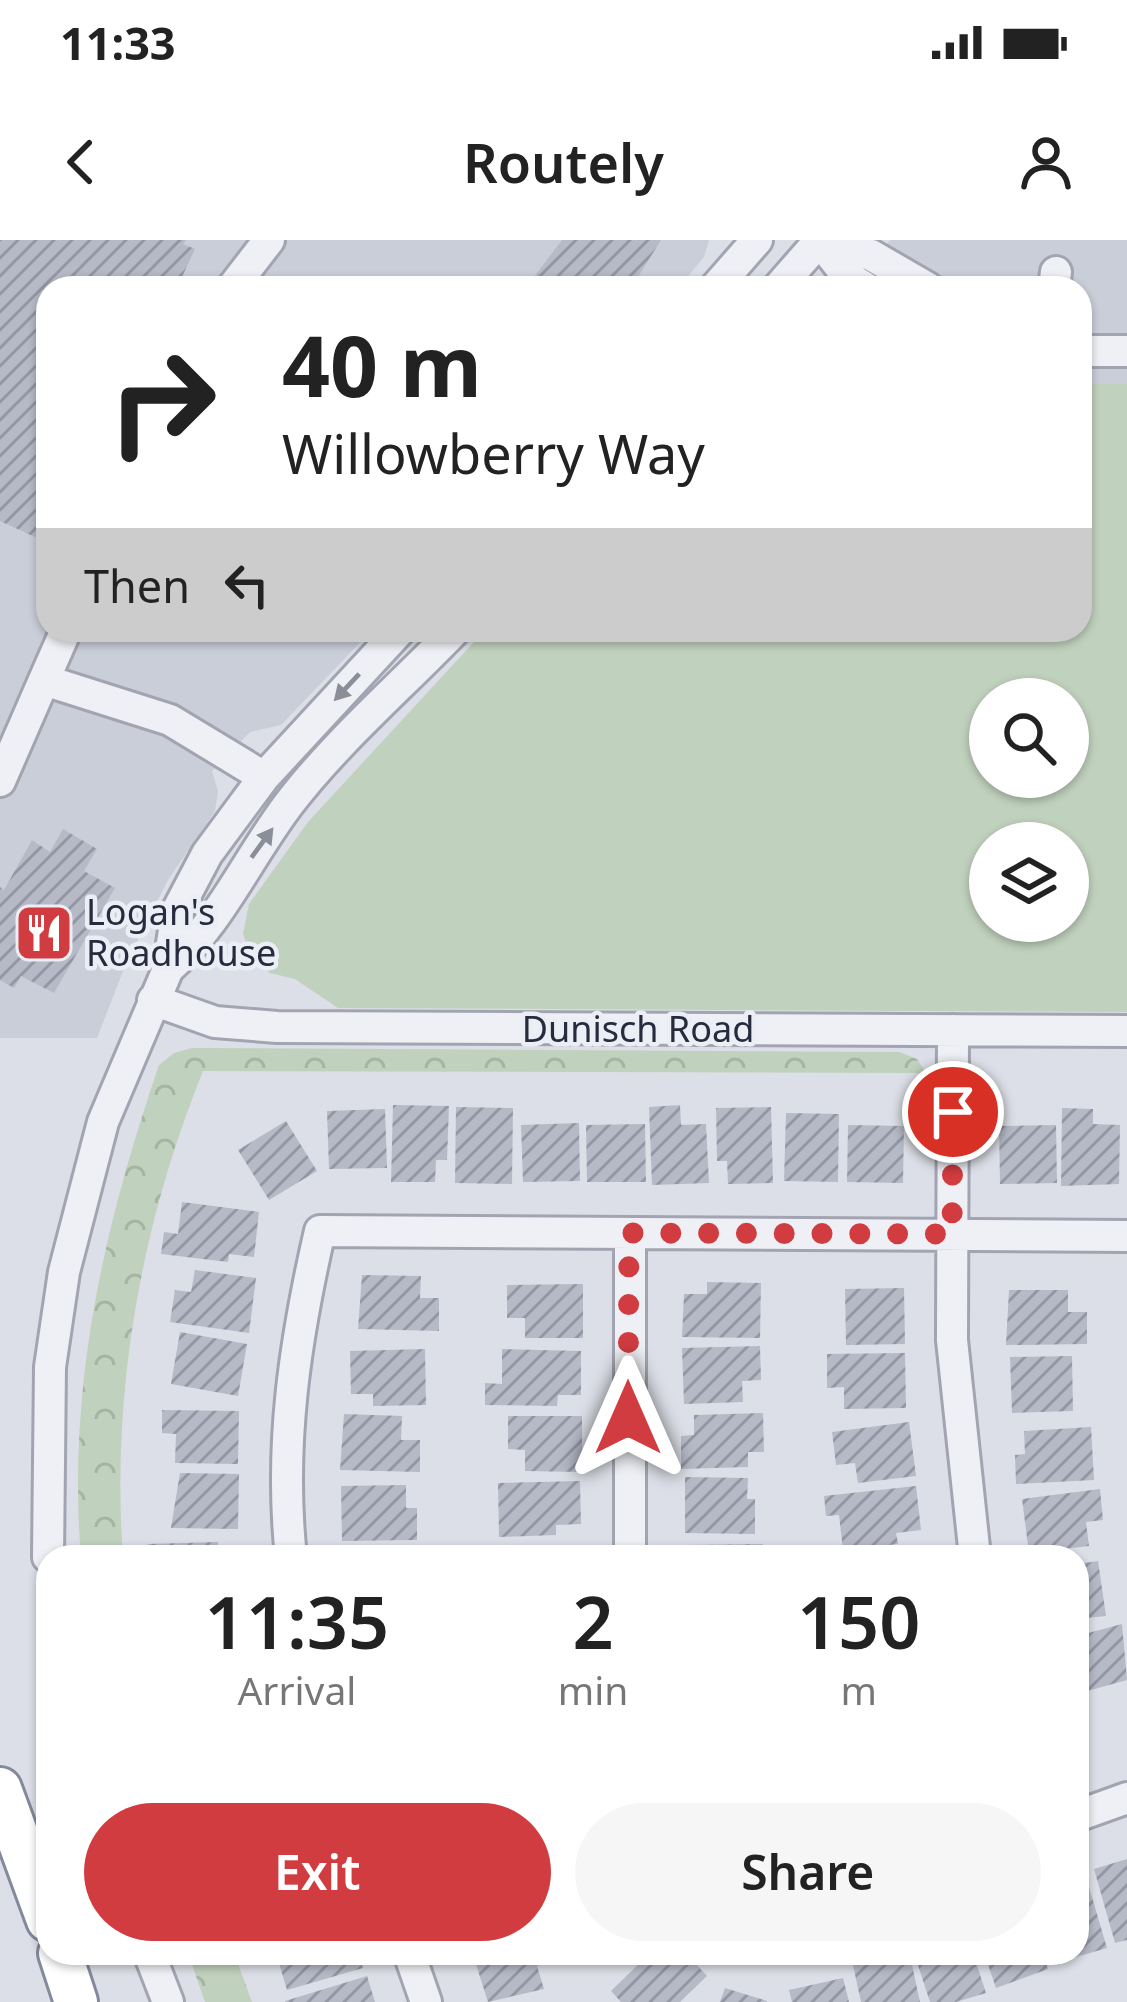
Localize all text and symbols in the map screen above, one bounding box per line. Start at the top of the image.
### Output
text: 11:33 [60,12,176,73]
text: Routely [463,125,664,199]
icon: back [48,129,114,195]
icon: person [1013,129,1079,195]
text: 40 m [282,307,482,422]
icon: right [84,324,240,480]
text: Willowberry Way [282,416,705,490]
icon: left [214,552,280,618]
text: Then [84,555,190,616]
one-way arrow [334,672,361,701]
map controls [969,678,1089,942]
button: search [969,678,1089,798]
button: layers [969,822,1089,942]
one-way arrow [249,827,273,859]
place label: Logan's Roadhouse [86,887,276,977]
restaurant icon: Logan's Roadhouse [13,902,75,964]
street label: Dunisch Road [522,1004,754,1053]
pin [902,1061,1004,1163]
icon: arrive [920,1079,986,1145]
position arrow [565,1355,691,1481]
text: 11:35 [205,1572,389,1670]
text: 2 [572,1572,614,1670]
text: 150 [797,1572,920,1670]
text: Arrival [237,1663,356,1716]
text: min [558,1663,628,1716]
text: m [840,1663,877,1716]
button: Exit [84,1803,551,1941]
button: Share [575,1803,1041,1941]

